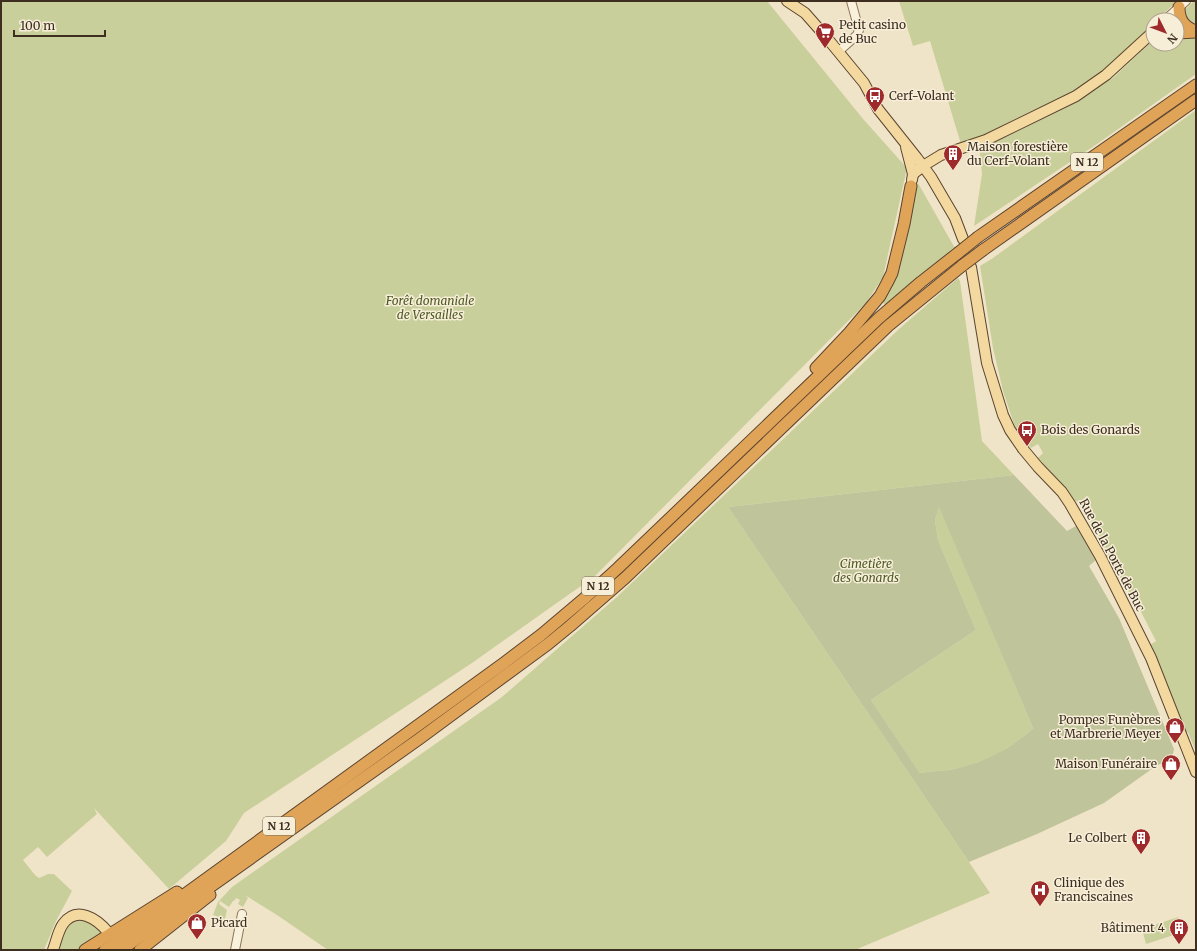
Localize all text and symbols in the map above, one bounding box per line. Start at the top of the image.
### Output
scale bar [14,12,105,38]
north arrow [1145,12,1185,52]
place label: Petit casino de Buc [839,17,906,46]
text: 100 m [20,18,55,33]
supermarket icon: Petit casino de Buc [814,21,836,49]
text: N [1164,31,1181,47]
bus stop icon: Cerf-Volant [864,85,886,113]
place label: Cerf-Volant [889,88,954,103]
place label: Maison forestière du Cerf-Volant [967,139,1068,168]
building icon: Maison forestière du Cerf-Volant [942,143,964,171]
road number: N 12 [1071,153,1103,171]
park label: Forêt domaniale de Versailles [385,293,474,322]
bus stop icon: Bois des Gonards [1016,419,1038,447]
place label: Bois des Gonards [1041,422,1140,437]
street label: Rue de la Porte de Buc [1076,496,1149,614]
park label: Cimetière des Gonards [833,556,899,585]
road number: N 12 [582,577,614,595]
place label: Pompes Funèbres et Marbrerie Meyer [1050,712,1162,741]
shop icon: Pompes Funèbres et Marbrerie Meyer [1164,716,1186,744]
shop icon: Maison Funéraire [1160,753,1182,781]
place label: Maison Funéraire [1055,756,1157,771]
road number: N 12 [263,817,295,835]
building icon: Le Colbert [1130,827,1152,855]
place label: Le Colbert [1068,830,1127,845]
place label: Clinique des Franciscaines [1054,875,1133,904]
hospital icon: Clinique des Franciscaines [1029,879,1051,907]
shop icon: Picard [186,912,208,940]
place label: Picard [211,915,247,930]
building icon: Bâtiment 4 [1168,917,1190,945]
place label: Bâtiment 4 [1101,920,1166,935]

